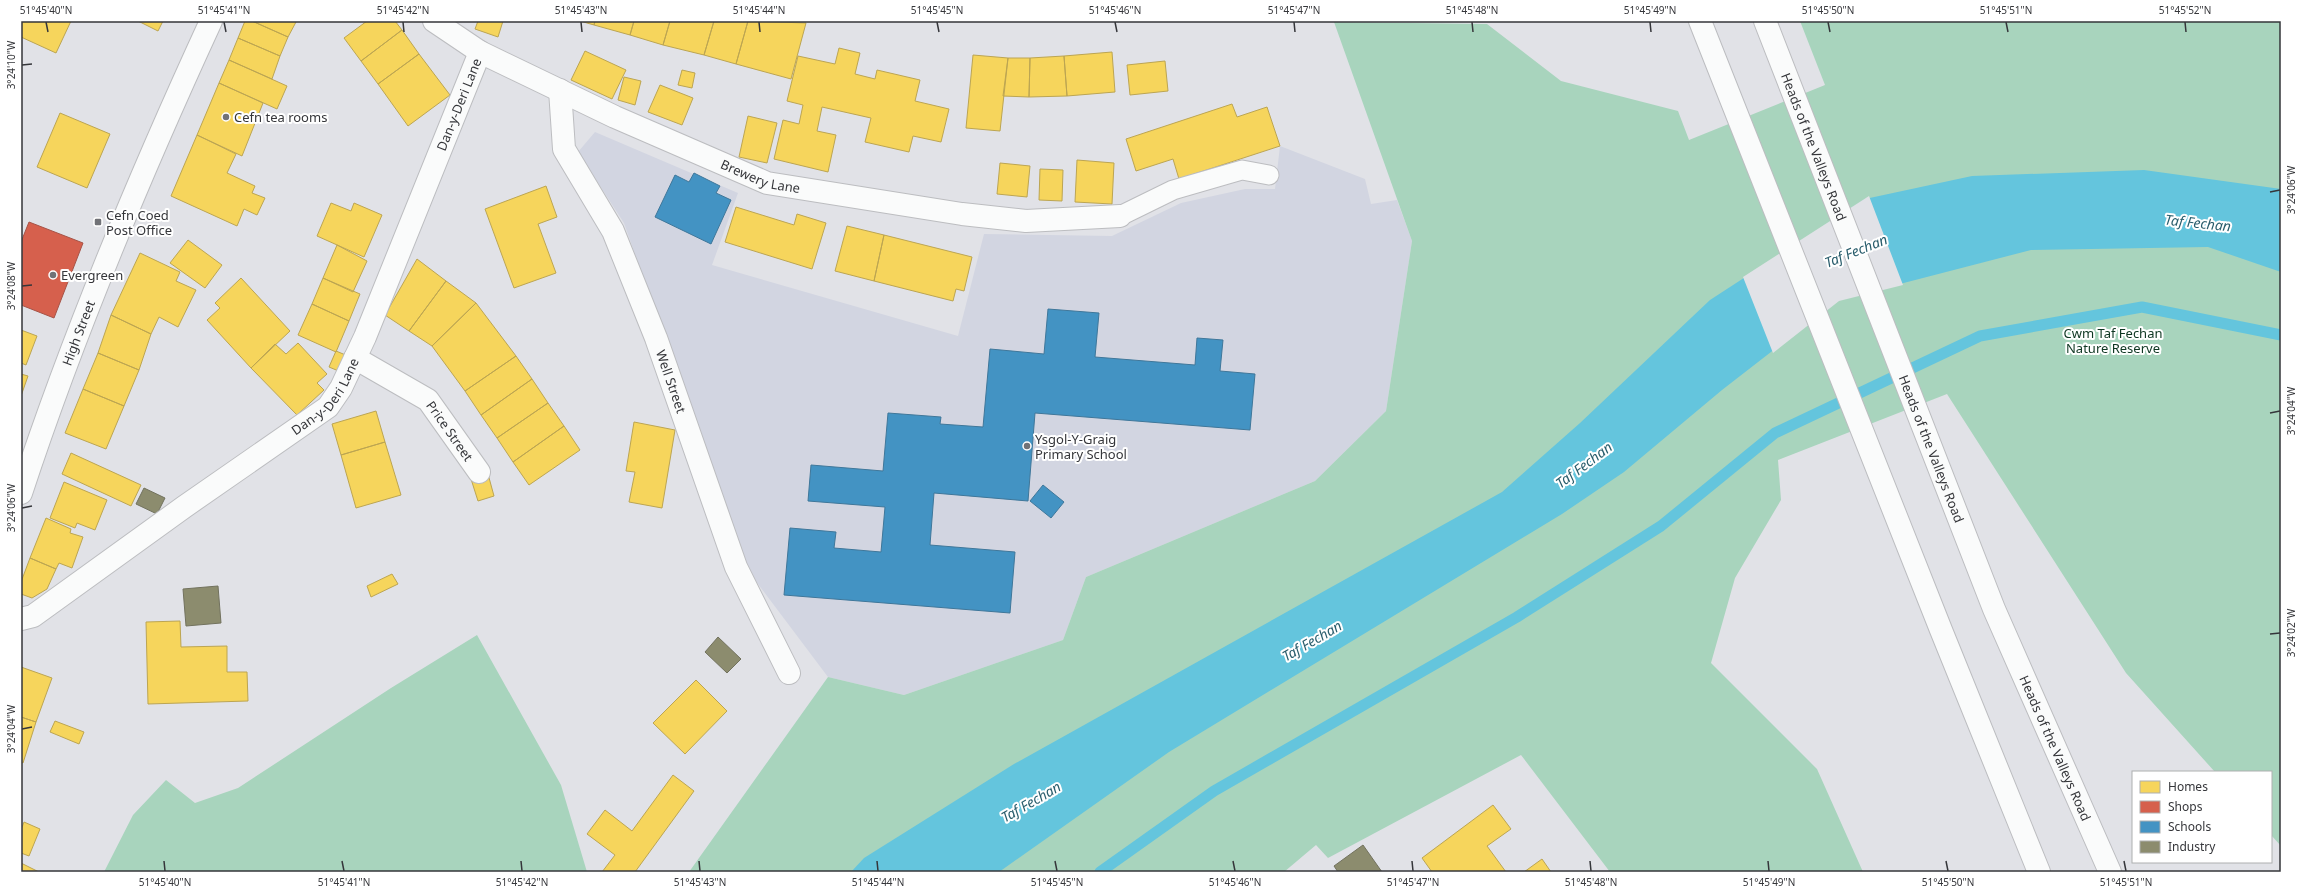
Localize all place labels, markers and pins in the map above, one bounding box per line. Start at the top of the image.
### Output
place label: Cefn tea rooms [234,108,327,126]
marker: Cefn tea rooms [221,112,231,122]
place label: Cefn Coed Post Office [106,206,172,239]
marker: Cefn Coed Post Office [93,217,103,227]
place label: Evergreen [61,266,123,284]
marker: Evergreen [48,270,58,280]
place label: Ysgol-Y-Graig Primary School [1035,430,1127,463]
marker: Ysgol-Y-Graig Primary School [1022,441,1032,451]

